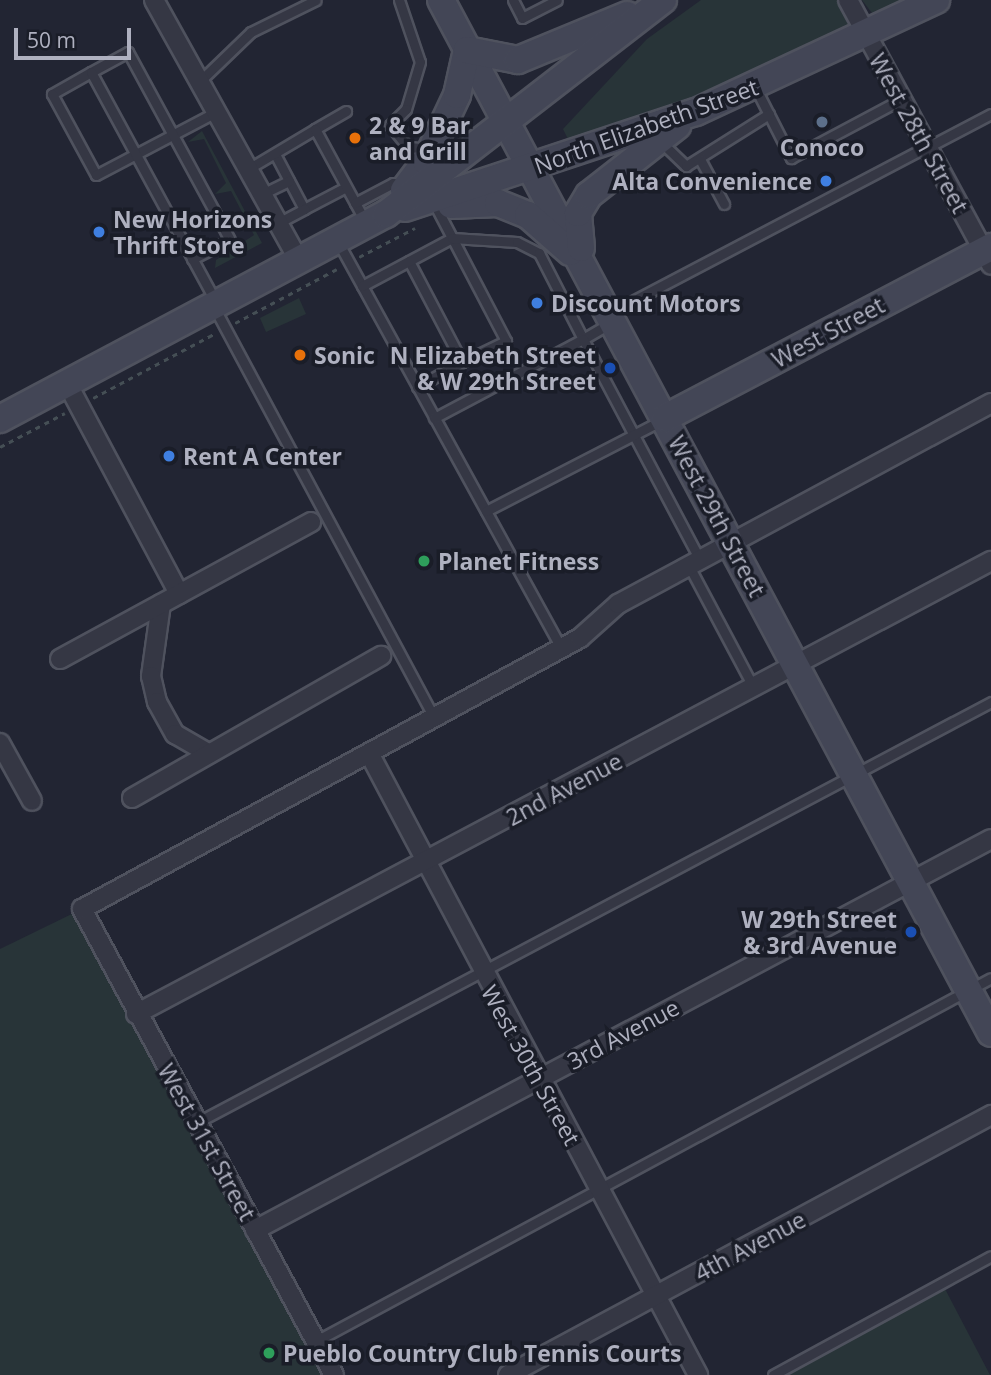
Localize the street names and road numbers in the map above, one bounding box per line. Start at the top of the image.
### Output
street label: West 28th Street [864,48,974,218]
street label: North Elizabeth Street [530,73,762,179]
street label: West Street [767,291,889,373]
street label: West 29th Street [663,431,771,601]
street label: 2nd Avenue [501,747,627,831]
street label: West 30th Street [476,980,586,1150]
street label: 3rd Avenue [562,993,684,1075]
street label: West 31st Street [153,1059,261,1225]
street label: 4th Avenue [690,1205,810,1287]

